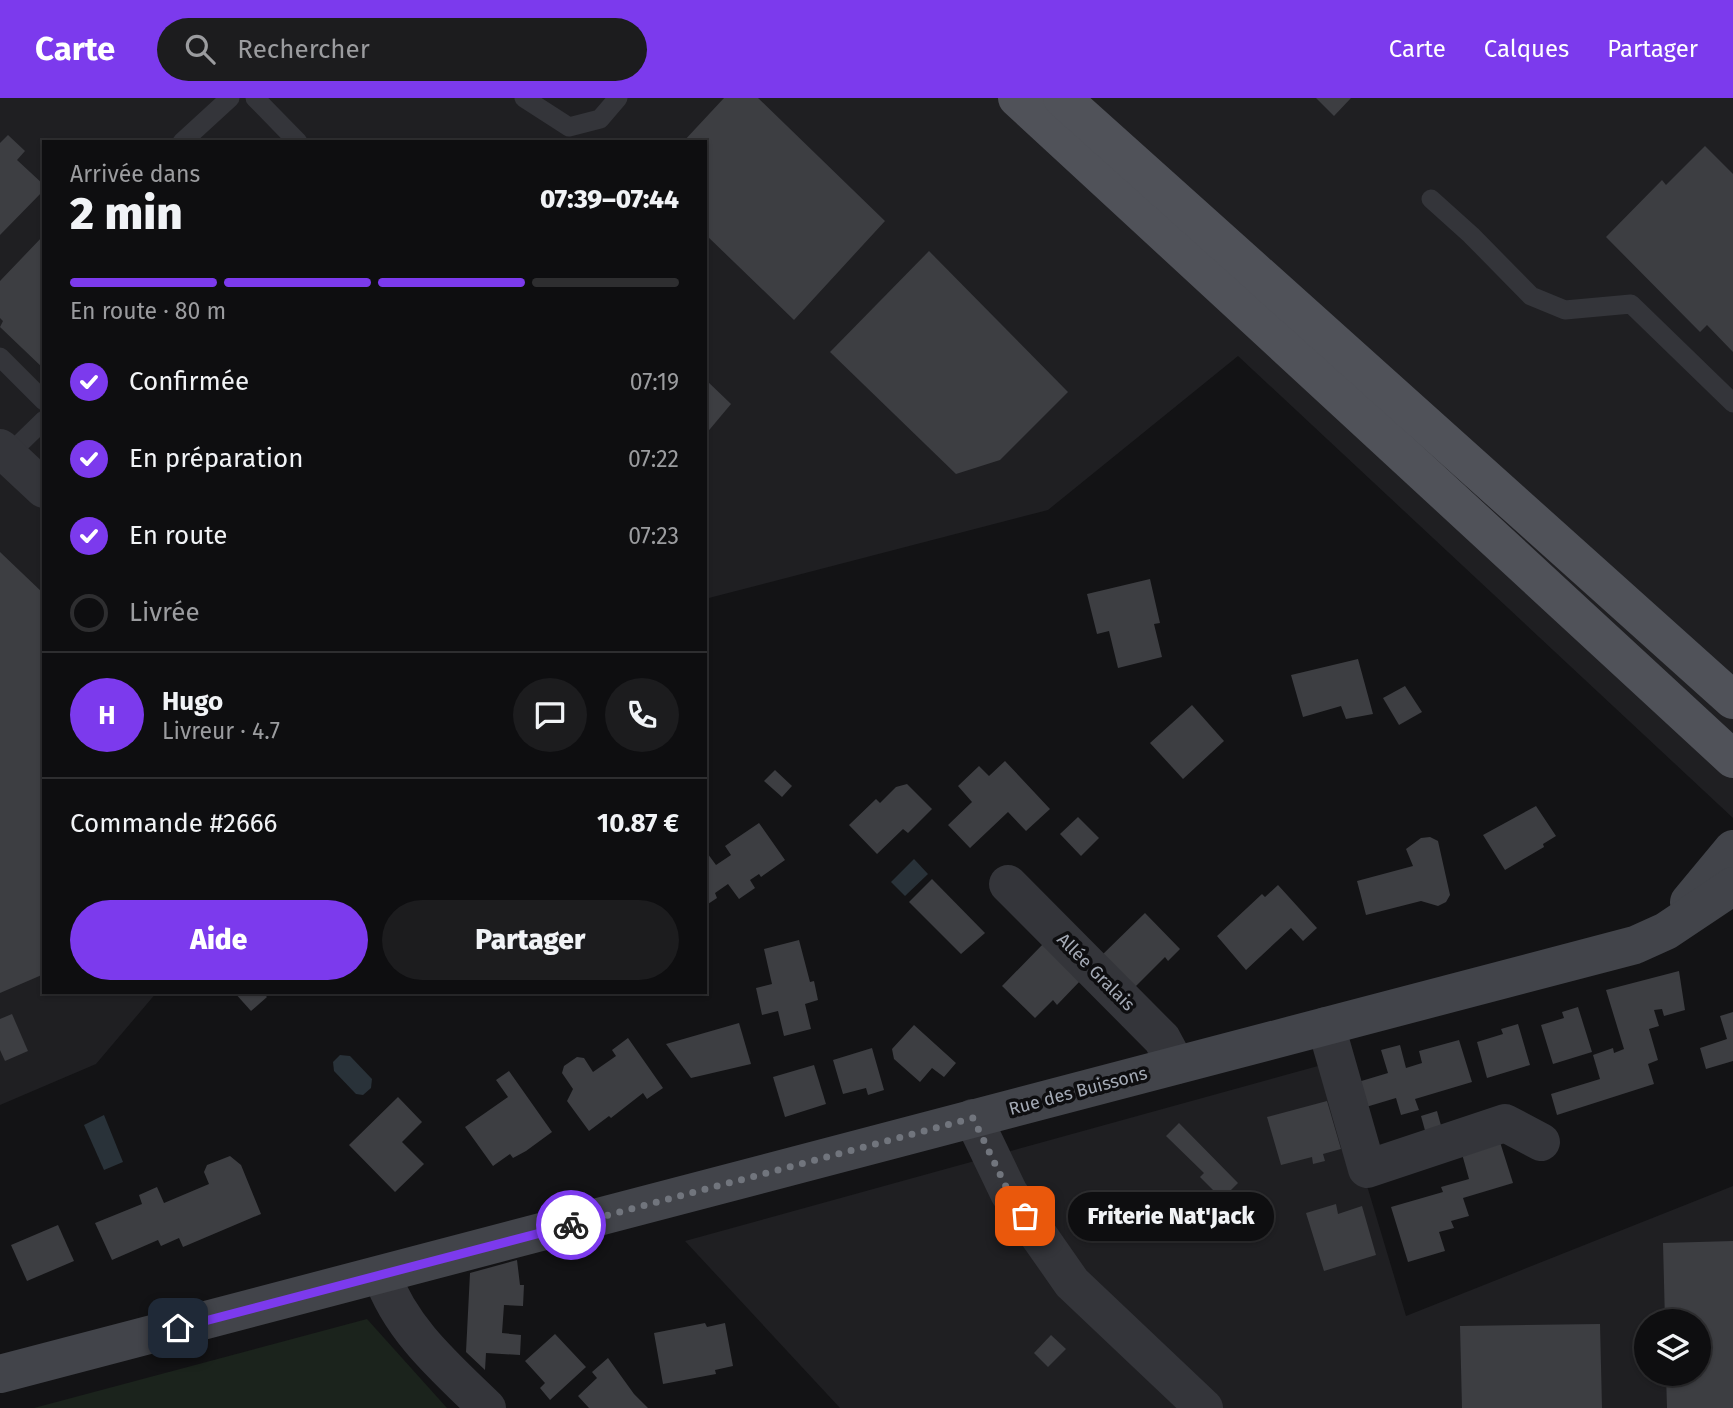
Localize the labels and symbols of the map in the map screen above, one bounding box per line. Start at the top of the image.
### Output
street label: Allée Gralais [1053,929,1139,1015]
street label: Rue des Buissons [1006,1062,1150,1120]
pin [995,1186,1055,1246]
courier [536,1190,606,1260]
callout: Friterie Nat'Jack [1067,1192,1274,1240]
pin [148,1298,208,1358]

